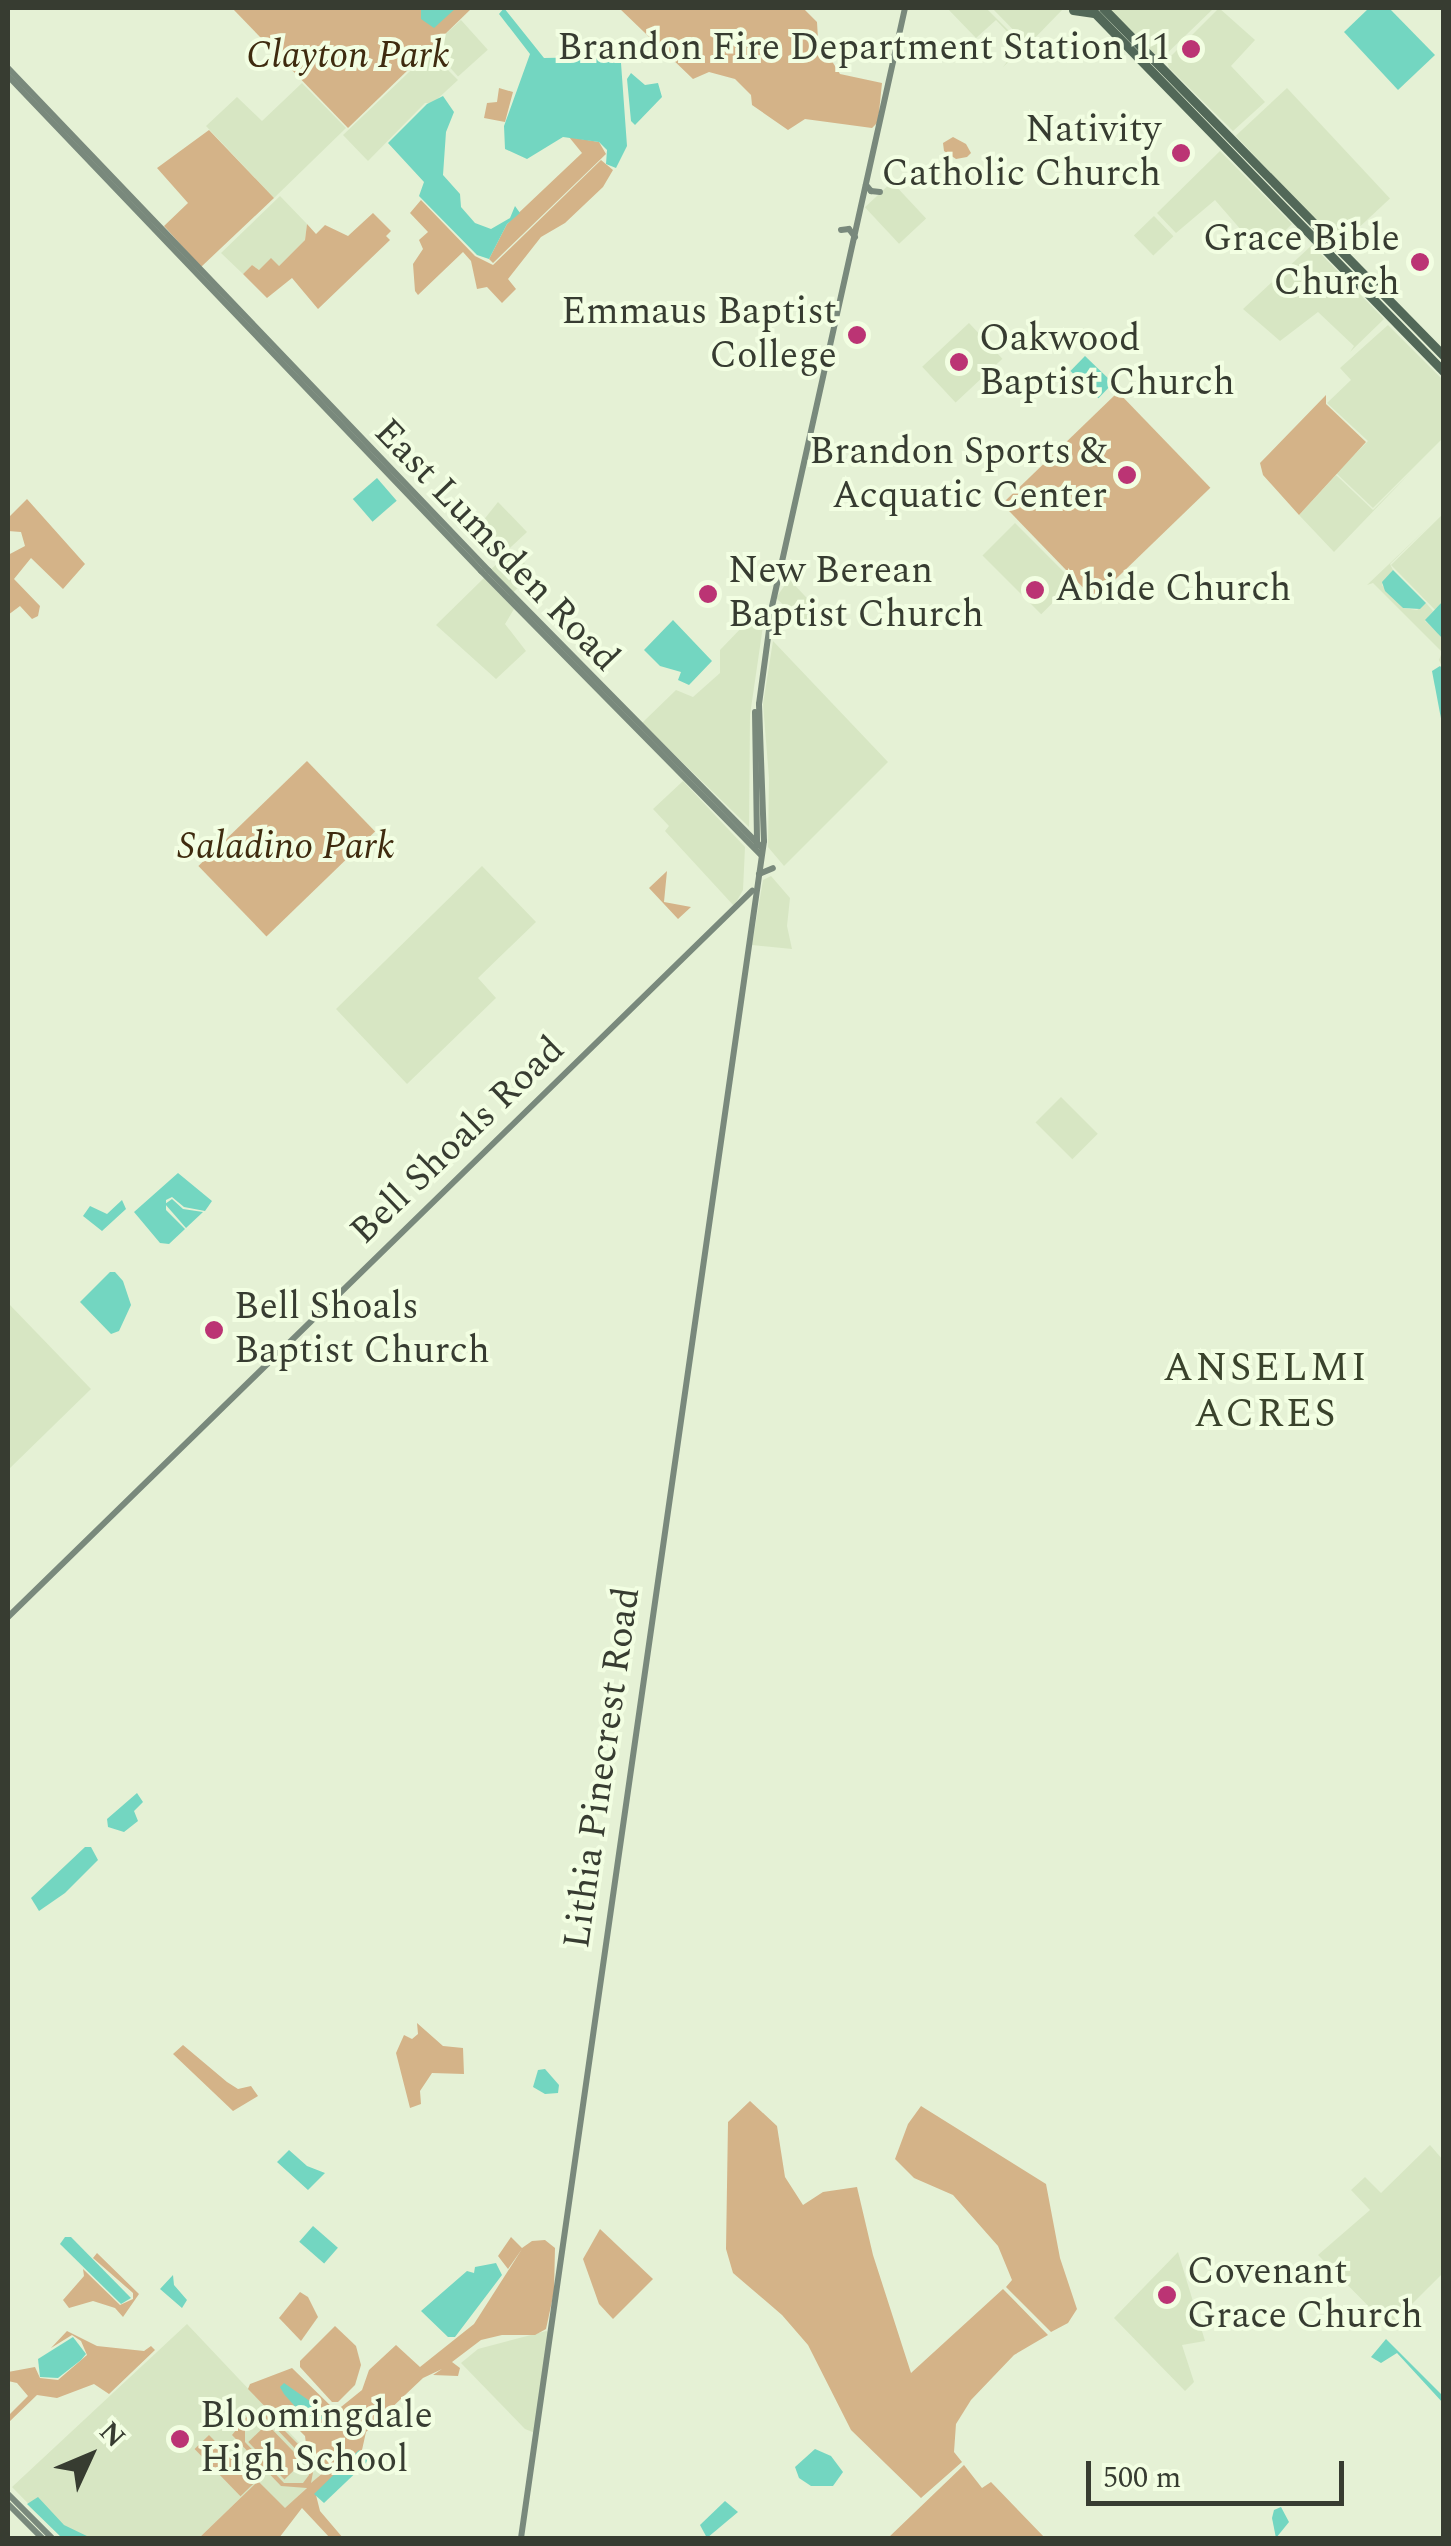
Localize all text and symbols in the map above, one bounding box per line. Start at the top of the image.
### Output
place label: Brandon Fire Department Station 11 [557,26,1171,72]
park label: Clayton Park [246,34,450,80]
marker: Brandon Fire Department Station 11 [1180,38,1202,60]
place label: Nativity Catholic Church [882,108,1161,198]
marker: Nativity Catholic Church [1170,142,1192,164]
place label: Grace Bible Church [1203,217,1400,306]
marker: Grace Bible Church [1409,251,1431,273]
place label: Emmaus Baptist College [561,290,837,380]
place label: Oakwood Baptist Church [979,317,1235,406]
marker: Emmaus Baptist College [846,324,868,346]
marker: Oakwood Baptist Church [948,351,970,373]
street label: East Lumsden Road [364,410,628,682]
place label: Brandon Sports & Acquatic Center [809,430,1107,520]
marker: Brandon Sports & Acquatic Center [1116,464,1138,486]
place label: New Berean Baptist Church [728,549,984,638]
place label: Abide Church [1055,567,1291,613]
marker: Abide Church [1024,579,1046,601]
marker: New Berean Baptist Church [697,583,719,605]
park label: Saladino Park [177,825,395,871]
street label: Bell Shoals Road [342,1027,574,1255]
place label: Bell Shoals Baptist Church [234,1285,490,1375]
marker: Bell Shoals Baptist Church [203,1319,225,1341]
district label: ANSELMI ACRES [1163,1345,1369,1439]
street label: Lithia Pinecrest Road [555,1584,651,1952]
place label: Covenant Grace Church [1187,2250,1423,2340]
marker: Covenant Grace Church [1156,2284,1178,2306]
place label: Bloomingdale High School [200,2394,433,2484]
north arrow [40,2406,140,2506]
text: N [89,2412,135,2458]
marker: Bloomingdale High School [169,2428,191,2450]
scale bar [1091,2441,1348,2503]
text: 500 m [1103,2455,1181,2501]

